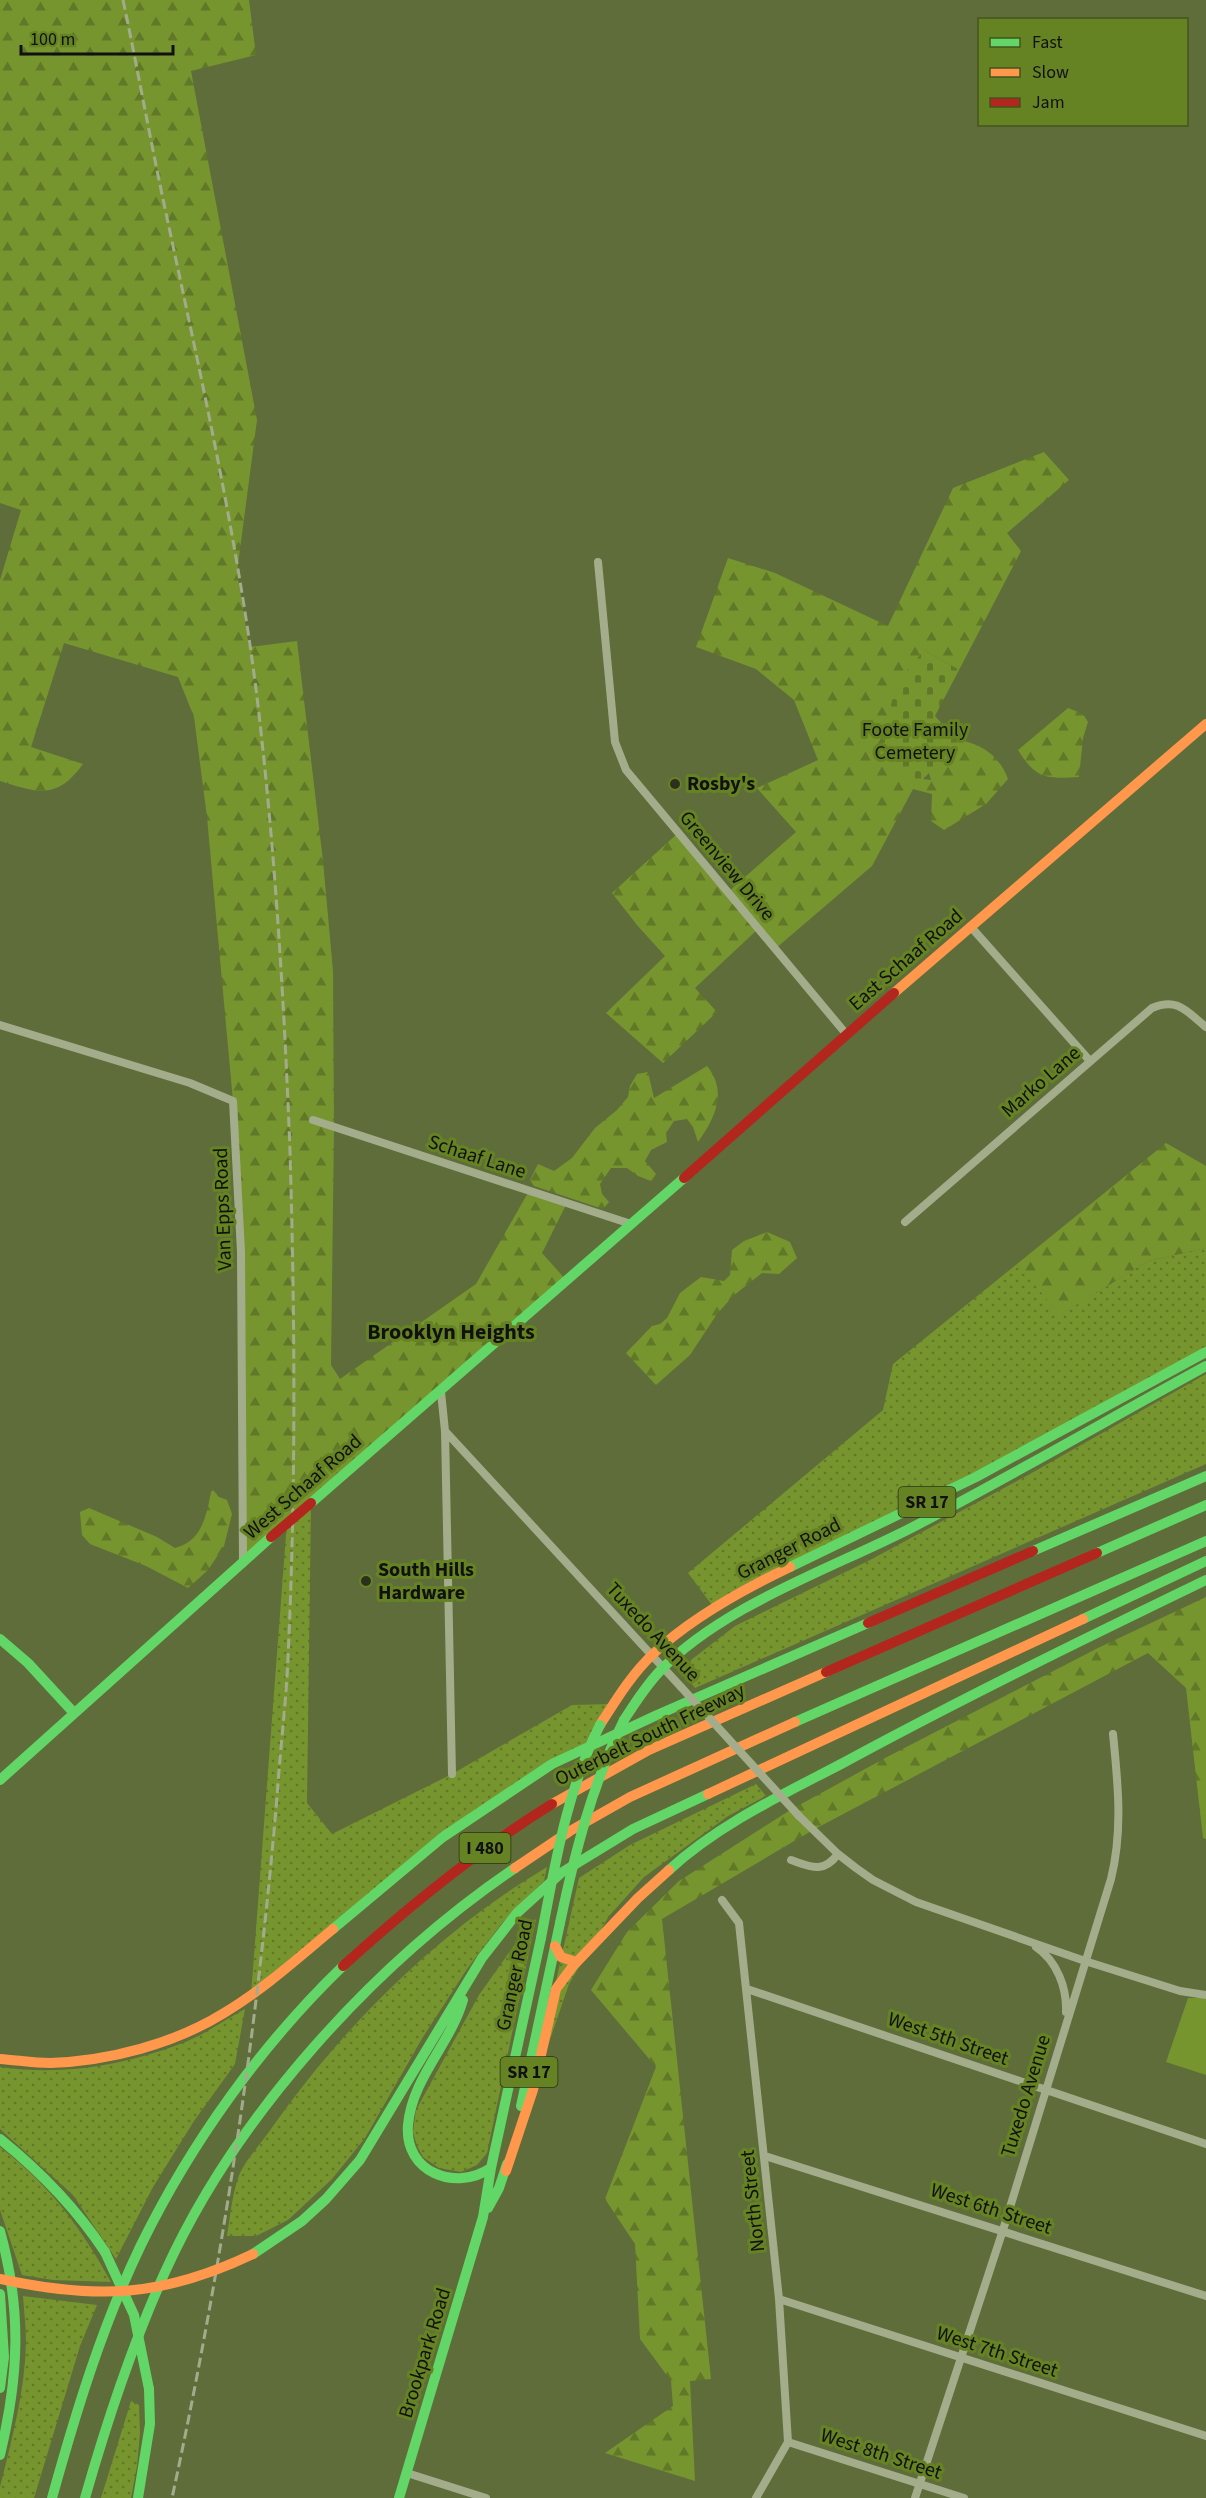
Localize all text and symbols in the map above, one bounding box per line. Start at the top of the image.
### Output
scale bar [21,18,172,56]
legend [978,18,1188,126]
text: 100 m [30,27,75,52]
text: Fast [1032,30,1063,55]
text: Slow [1032,60,1069,85]
text: Jam [1032,90,1065,115]
park label: Foote Family Cemetery [862,716,969,767]
place label: Rosby's [687,770,755,798]
marker: Rosby's [668,777,682,791]
street label: Greenview Drive [673,805,781,927]
street label: East Schaaf Road [843,903,969,1017]
street label: Marko Lane [995,1040,1087,1124]
street label: Schaaf Lane [424,1128,530,1186]
street label: Van Epps Road [207,1147,239,1271]
district label: Brooklyn Heights [367,1316,535,1348]
street label: West Schaaf Road [238,1428,368,1546]
road number: SR 17 [898,1487,956,1517]
street label: Granger Road [732,1511,846,1587]
place label: South Hills Hardware [378,1556,474,1607]
marker: South Hills Hardware [359,1574,373,1588]
street label: Tuxedo Avenue [600,1576,707,1688]
street label: Outerbelt South Freeway [550,1677,750,1793]
road number: I 480 [460,1833,510,1863]
street label: Granger Road [490,1917,540,2033]
street label: West 5th Street [884,2005,1012,2073]
street label: Tuxedo Avenue [994,2031,1058,2161]
road number: SR 17 [500,2057,558,2087]
street label: North Street [734,2148,772,2253]
street label: West 6th Street [927,2176,1055,2242]
street label: Brookpark Road [392,2284,458,2422]
street label: West 7th Street [933,2319,1061,2385]
street label: West 8th Street [817,2421,945,2487]

